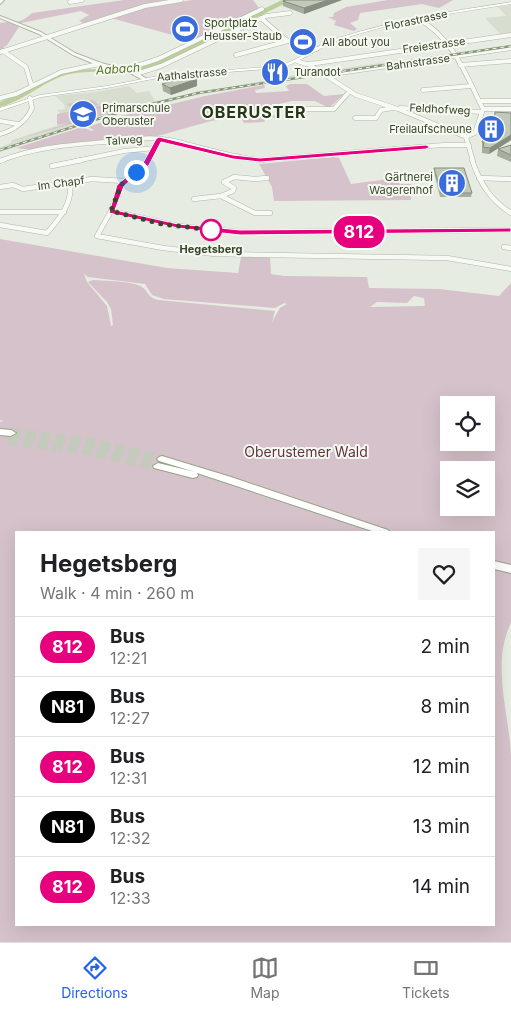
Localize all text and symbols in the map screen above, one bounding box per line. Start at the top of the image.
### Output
street label: Florastrasse [383,7,449,33]
sports icon: Sportplatz Heusser-Staub [170,14,200,44]
place label: Sportplatz Heusser-Staub [204,16,282,43]
sports icon: All about you [288,27,318,57]
street label: Freiestrasse [402,34,466,56]
place label: All about you [322,35,390,49]
street label: Bahnstrasse [385,51,451,73]
restaurant icon: Turandot [260,57,290,87]
water label: Aabach [94,59,141,78]
street label: Aathalstrasse [156,64,228,84]
place label: Turandot [294,65,341,79]
school or university icon: Primarschule Oberuster [68,99,98,129]
street label: Feldhofweg [409,100,471,118]
place label: Primarschule Oberuster [102,101,170,128]
district label: OBERUSTER [201,102,307,122]
building icon: Freilaufscheune [476,114,506,144]
place label: Freilaufscheune [389,122,472,136]
street label: Talweg [105,132,143,148]
your location [124,160,149,185]
building icon: Gärtnerei Wagerenhof [437,168,467,198]
place label: Gärtnerei Wagerenhof [369,170,433,197]
street label: Im Chapf [37,173,85,193]
line badge: 812 [330,216,388,248]
marker: Hegetsberg [200,219,222,241]
text: 812 [344,221,374,242]
place label: Hegetsberg [179,242,243,256]
map controls [440,396,495,516]
button: locate [440,396,495,451]
park label: Oberustemer Wald [244,443,368,460]
button: layers [440,461,495,516]
button: heart [418,548,470,600]
text: Hegetsberg [40,549,178,578]
text: Walk · 4 min · 260 m [40,583,194,603]
text: Bus [110,625,145,648]
text: 2 min [421,635,470,658]
text: 812 [52,636,83,657]
text: 12:21 [110,648,147,668]
text: Bus [110,685,145,708]
text: 8 min [420,695,470,718]
text: N81 [51,696,84,717]
text: 12:27 [110,708,150,728]
text: Bus [110,745,145,768]
text: 12 min [413,755,470,778]
text: 812 [52,756,83,777]
text: 12:31 [110,768,147,788]
text: Bus [110,805,145,828]
text: 13 min [413,815,470,838]
text: N81 [51,816,84,837]
text: 12:32 [110,828,151,848]
text: Bus [110,865,145,888]
text: 14 min [412,875,470,898]
text: 812 [52,876,83,897]
text: 12:33 [110,888,151,908]
tab: Directions [61,954,128,1001]
tab: Map [250,954,279,1001]
tab: Tickets [402,954,450,1001]

